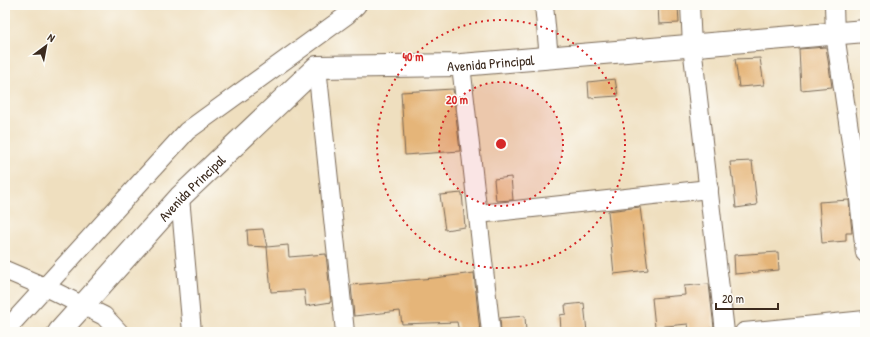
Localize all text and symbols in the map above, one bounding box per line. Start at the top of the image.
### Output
north arrow [26,26,66,66]
text: N [45,30,58,45]
text: 40 m [403,48,423,65]
street label: Avenida Principal [447,49,535,75]
text: 20 m [446,91,468,108]
centre of rings [494,137,508,151]
street label: Avenida Principal [154,150,229,225]
scale bar [716,285,778,311]
text: 20 m [722,290,744,307]

